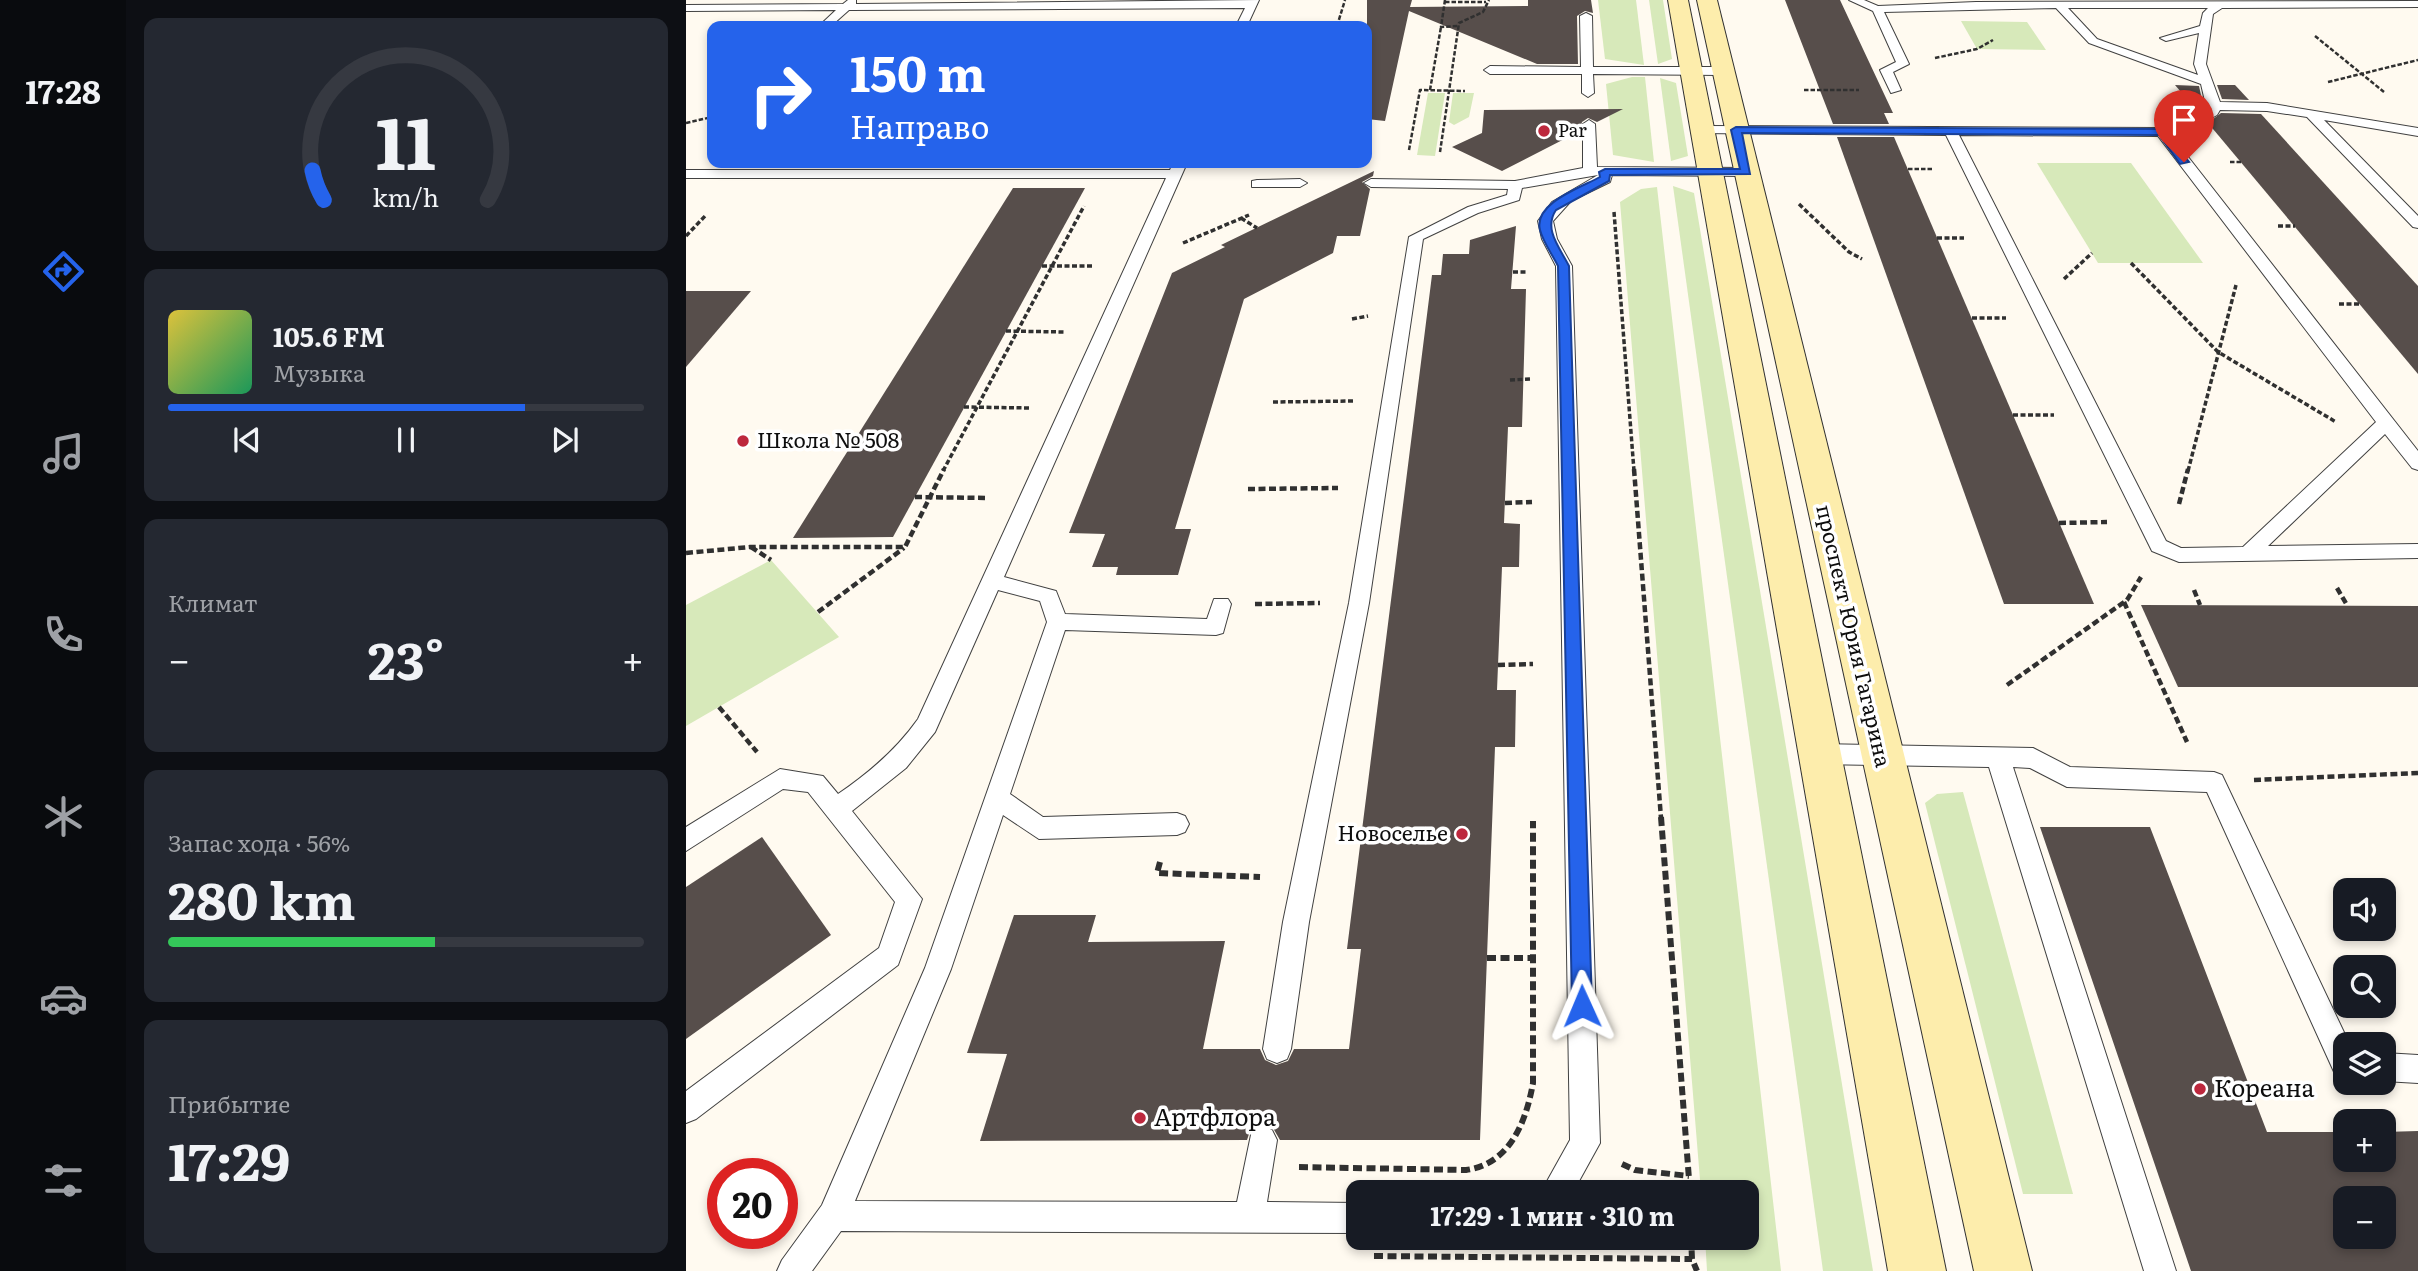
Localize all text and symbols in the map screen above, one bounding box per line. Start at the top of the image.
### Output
text: 150 m [850,34,986,107]
icon: right [735,49,826,140]
text: 17:28 [25,66,101,114]
text: 11 [376,85,436,193]
pin [2154,90,2214,162]
text: Направо [850,101,990,149]
icon: arrive [2165,101,2203,139]
place label: Par [1558,116,1587,143]
marker: Par [1536,123,1552,139]
text: km/h [373,178,439,215]
icon: directions [39,247,88,296]
text: 105.6 FM [273,316,385,355]
text: Музыка [273,355,365,389]
icon: previous [228,421,266,459]
icon: pause [387,421,425,459]
icon: next [546,421,584,459]
place label: Школа № 508 [757,423,899,454]
icon: music [39,429,88,478]
marker: Школа № 508 [735,433,751,449]
street label: проспект Юрия Гагарина [1810,501,1901,770]
text: Климат [168,585,258,619]
icon: phone [39,610,88,659]
text: 23° [368,619,444,696]
text: − [168,629,190,686]
text: + [622,629,644,686]
icon: climate [39,792,88,841]
place label: Новоселье [1337,816,1448,847]
text: Запас хода · 56% [168,825,350,859]
marker: Новоселье [1454,826,1470,842]
text: 280 km [168,859,356,936]
map controls [2333,878,2396,1249]
button: sound [2333,878,2396,941]
button: search [2333,955,2396,1018]
position arrow [1545,969,1619,1043]
icon: car [39,974,88,1023]
button: layers [2333,1032,2396,1095]
place label: Кореана [2214,1069,2315,1104]
marker: Кореана [2192,1081,2208,1097]
text: Прибытие [168,1086,290,1120]
place label: Артфлора [1154,1098,1276,1133]
button: + [2333,1109,2396,1172]
marker: Артфлора [1132,1110,1148,1126]
text: 17:29 [168,1120,290,1197]
icon: filters [39,1156,88,1205]
speed limit sign: 20 [707,1158,798,1249]
button: − [2333,1186,2396,1249]
text: 17:29 · 1 мин · 310 m [1430,1195,1675,1234]

